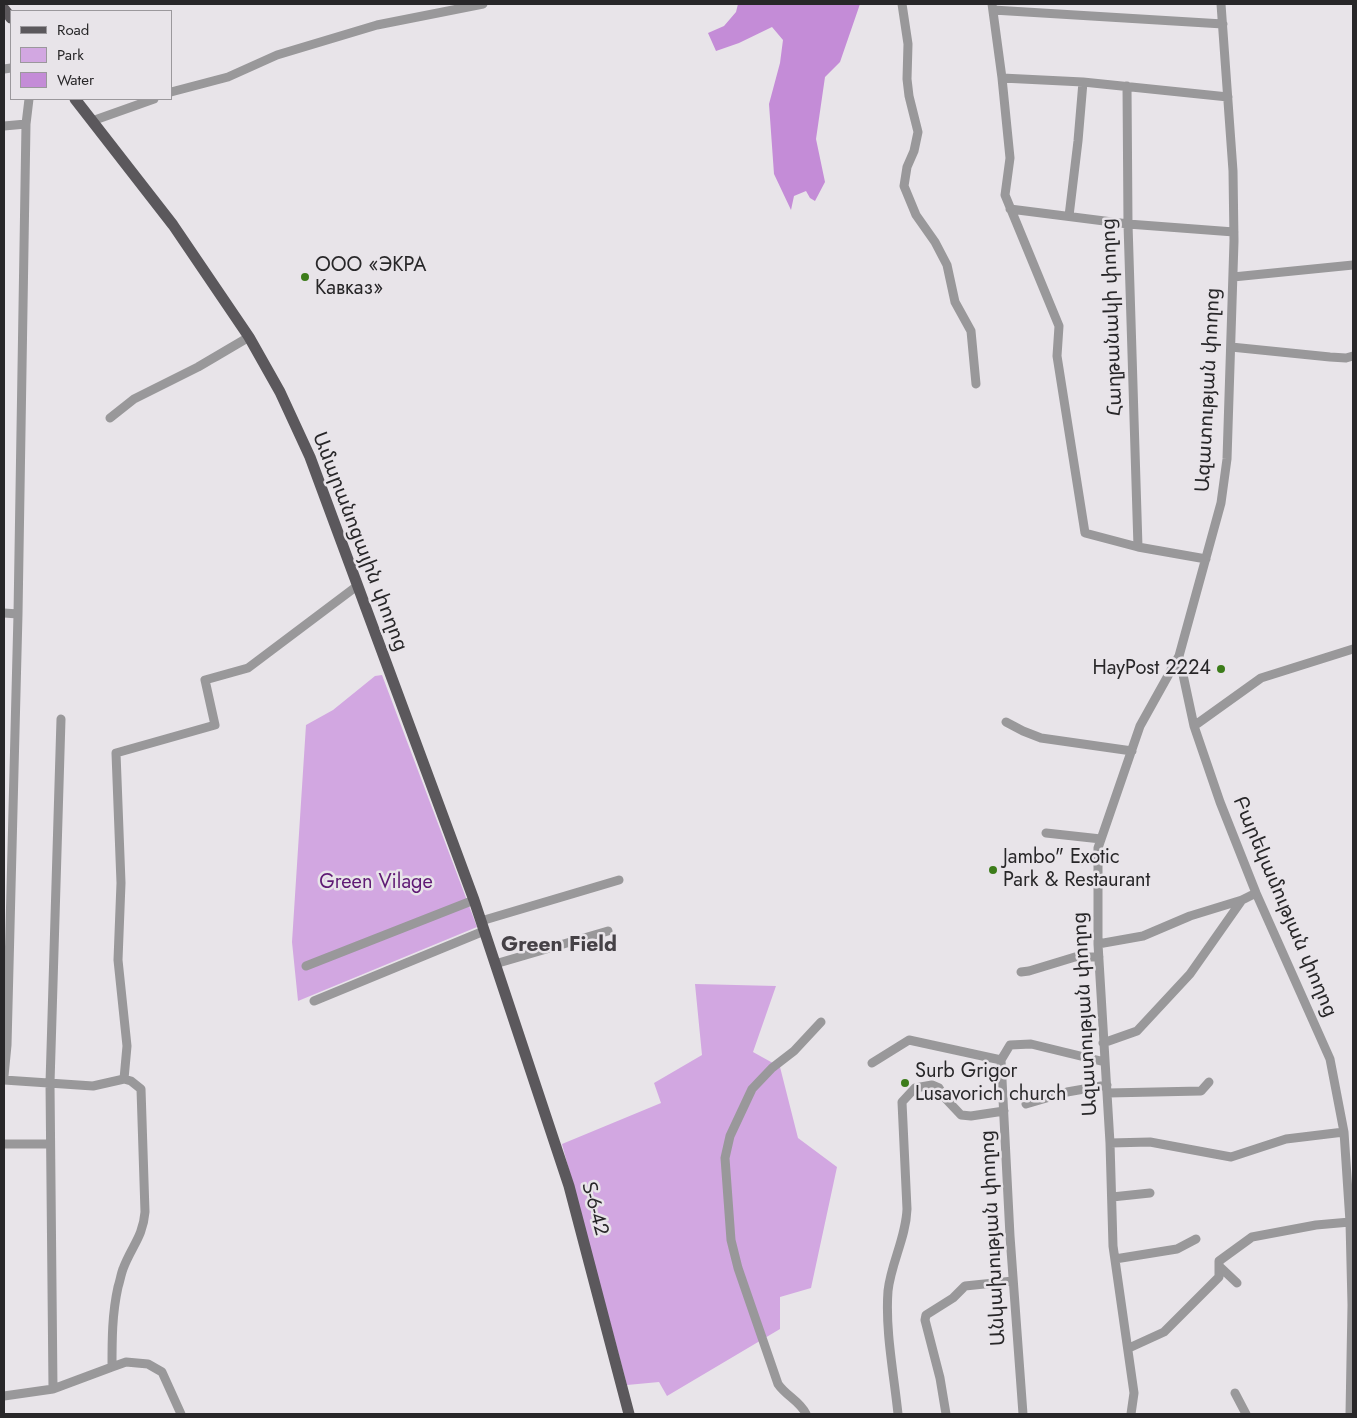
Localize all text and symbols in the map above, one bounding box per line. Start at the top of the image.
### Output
legend [10,10,172,100]
text: Road [57,19,89,41]
text: Park [57,44,84,66]
text: Water [57,69,94,91]
street label: Հաղթանակի փողոց [1098,218,1128,416]
place label: ООО «ЭКРА Кавказ» [315,254,426,301]
marker: ООО «ЭКРА Кавказ» [299,271,311,283]
street label: Ազատության փողոց [1192,287,1226,493]
street label: Ամարանոցային փողոց [306,429,412,655]
place label: HayPost 2224 [1092,657,1211,681]
marker: HayPost 2224 [1215,663,1227,675]
street label: Բարեկամության փողոց [1227,793,1341,1021]
place label: Jambo" Exotic Park & Restaurant [1003,846,1150,893]
marker: Jambo" Exotic Park & Restaurant [987,864,999,876]
park label: Green Vilage [319,871,433,895]
street label: Ազատության փողոց [1069,911,1103,1117]
district label: Green Field [501,933,617,959]
place label: Surb Grigor Lusavorich church [915,1060,1066,1107]
marker: Surb Grigor Lusavorich church [899,1077,911,1089]
street label: Անկախության փողոց [976,1129,1012,1347]
street label: Տ-6-42 [575,1180,613,1238]

